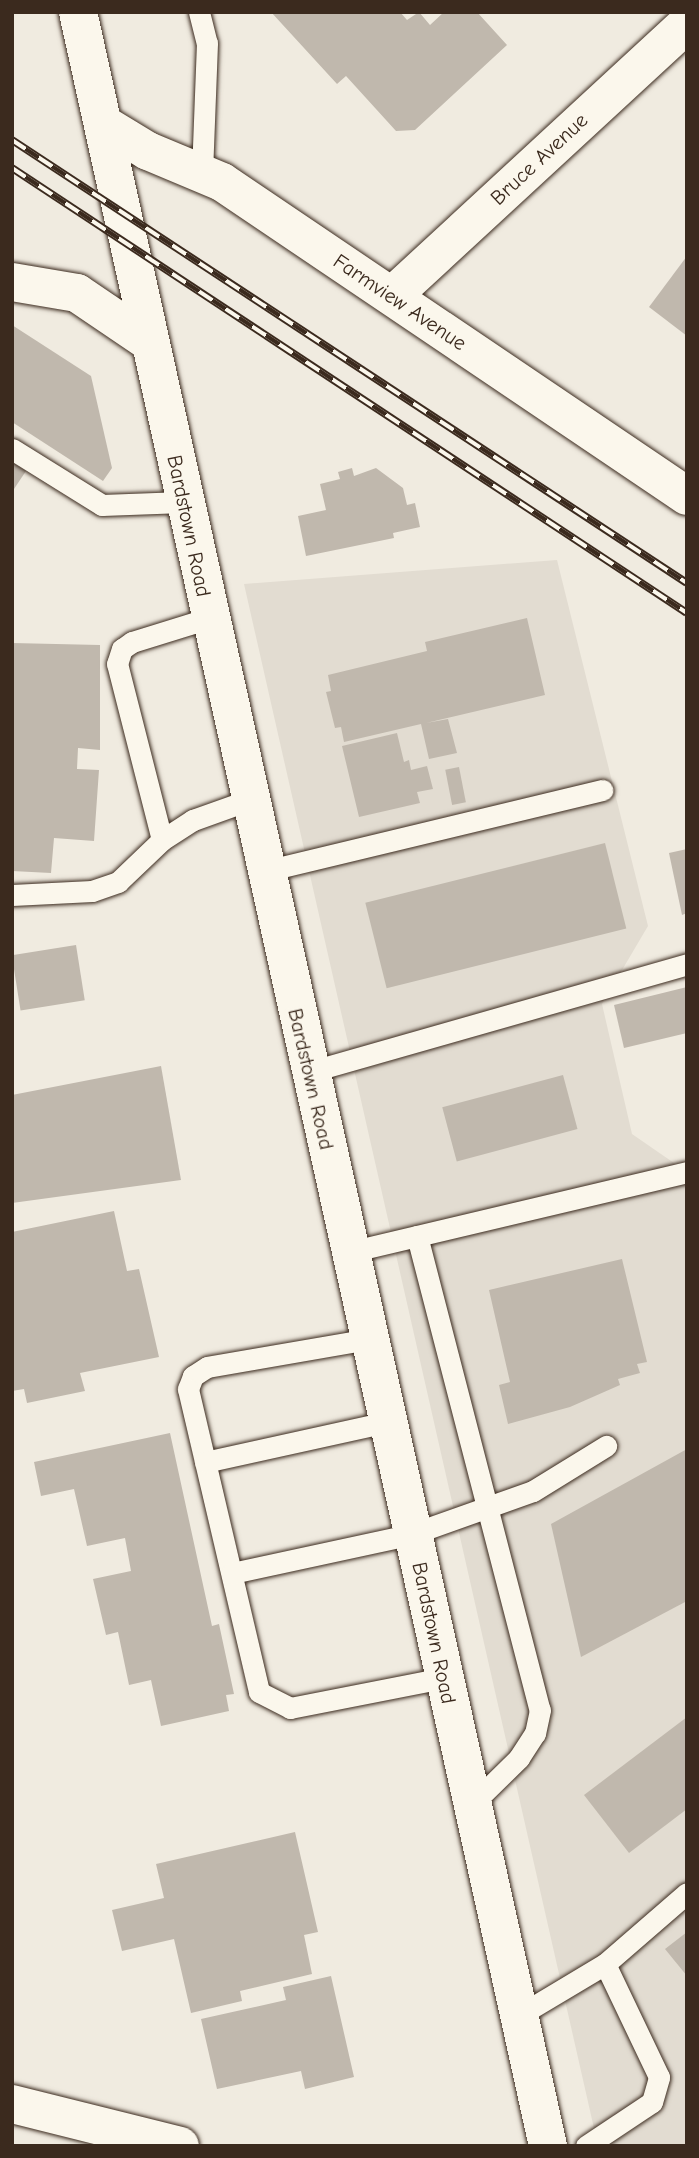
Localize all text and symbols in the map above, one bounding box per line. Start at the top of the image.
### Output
street label: Bruce Avenue [485,108,593,210]
street label: Farmview Avenue [329,248,471,356]
street label: Bardstown Road [162,453,216,599]
street label: Bardstown Road [282,1006,340,1152]
street label: Bardstown Road [407,1560,461,1706]

